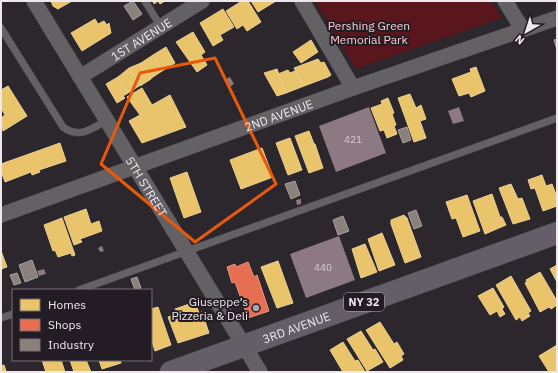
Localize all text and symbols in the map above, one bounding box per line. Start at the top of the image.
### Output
north arrow [506,12,546,52]
street label: 1ST AVENUE [108,14,174,64]
park label: Pershing Green Memorial Park [328,18,410,47]
text: N [512,32,527,48]
street label: 2ND AVENUE [242,96,315,134]
house number: 421 [344,133,362,146]
street label: 5TH STREET [123,154,171,219]
house number: 440 [314,261,332,274]
legend [12,289,152,361]
road number: NY 32 [344,293,384,311]
place label: Giuseppe’s Pizzeria & Deli [171,294,248,323]
text: Homes [48,297,86,312]
marker: Giuseppe’s Pizzeria & Deli [251,303,261,313]
street label: 3RD AVENUE [260,308,332,346]
text: Shops [48,317,81,332]
text: Industry [48,337,94,352]

